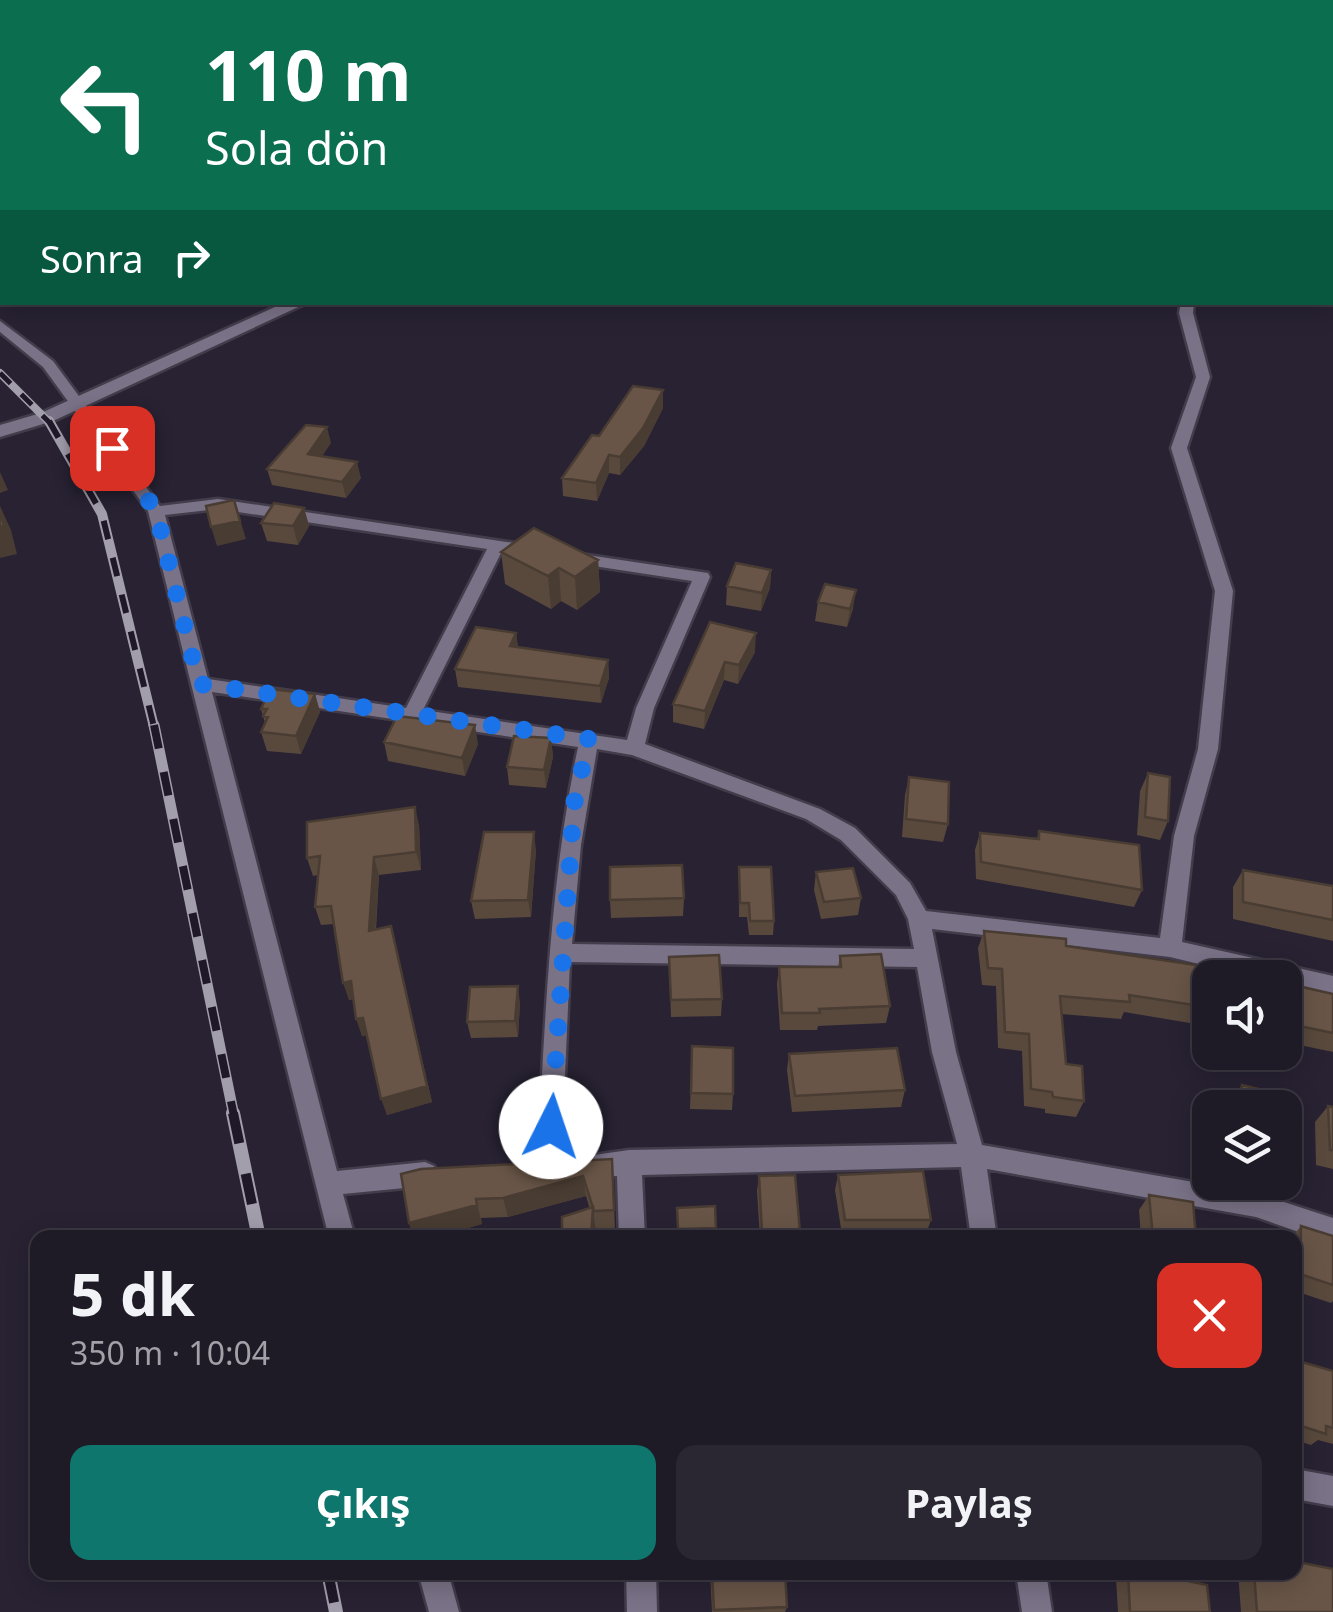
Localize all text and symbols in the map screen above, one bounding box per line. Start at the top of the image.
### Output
text: 110 m [205,26,412,122]
icon: left [40,40,170,170]
text: Sola dön [205,117,388,178]
icon: right [164,230,219,285]
text: Sonra [40,232,144,284]
pin [70,406,155,491]
icon: arrive [85,421,140,476]
map controls [1192,960,1302,1200]
button: sound [1192,960,1302,1070]
position arrow [499,1075,603,1179]
button: layers [1192,1090,1302,1200]
text: 5 dk [70,1252,195,1334]
button: close [1157,1263,1262,1368]
text: 350 m · 10:04 [70,1331,270,1374]
button: Çıkış [70,1445,656,1560]
button: Paylaş [676,1445,1262,1560]

